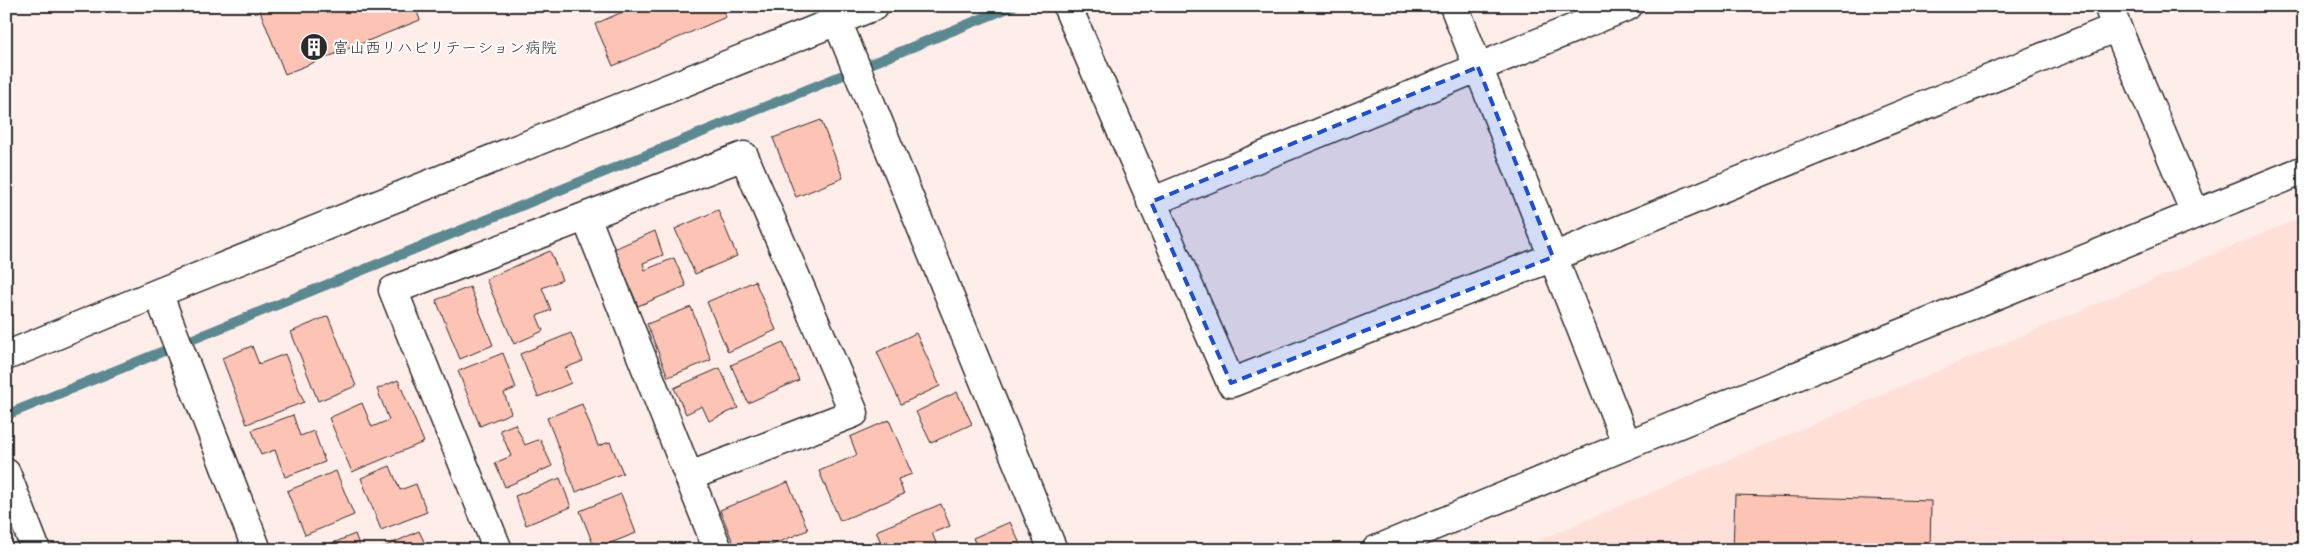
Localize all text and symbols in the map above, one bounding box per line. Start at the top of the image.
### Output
building icon: 富山西リハビリテーション病院 [299,32,329,62]
place label: 富山西リハビリテーション病院 [333,33,557,62]

